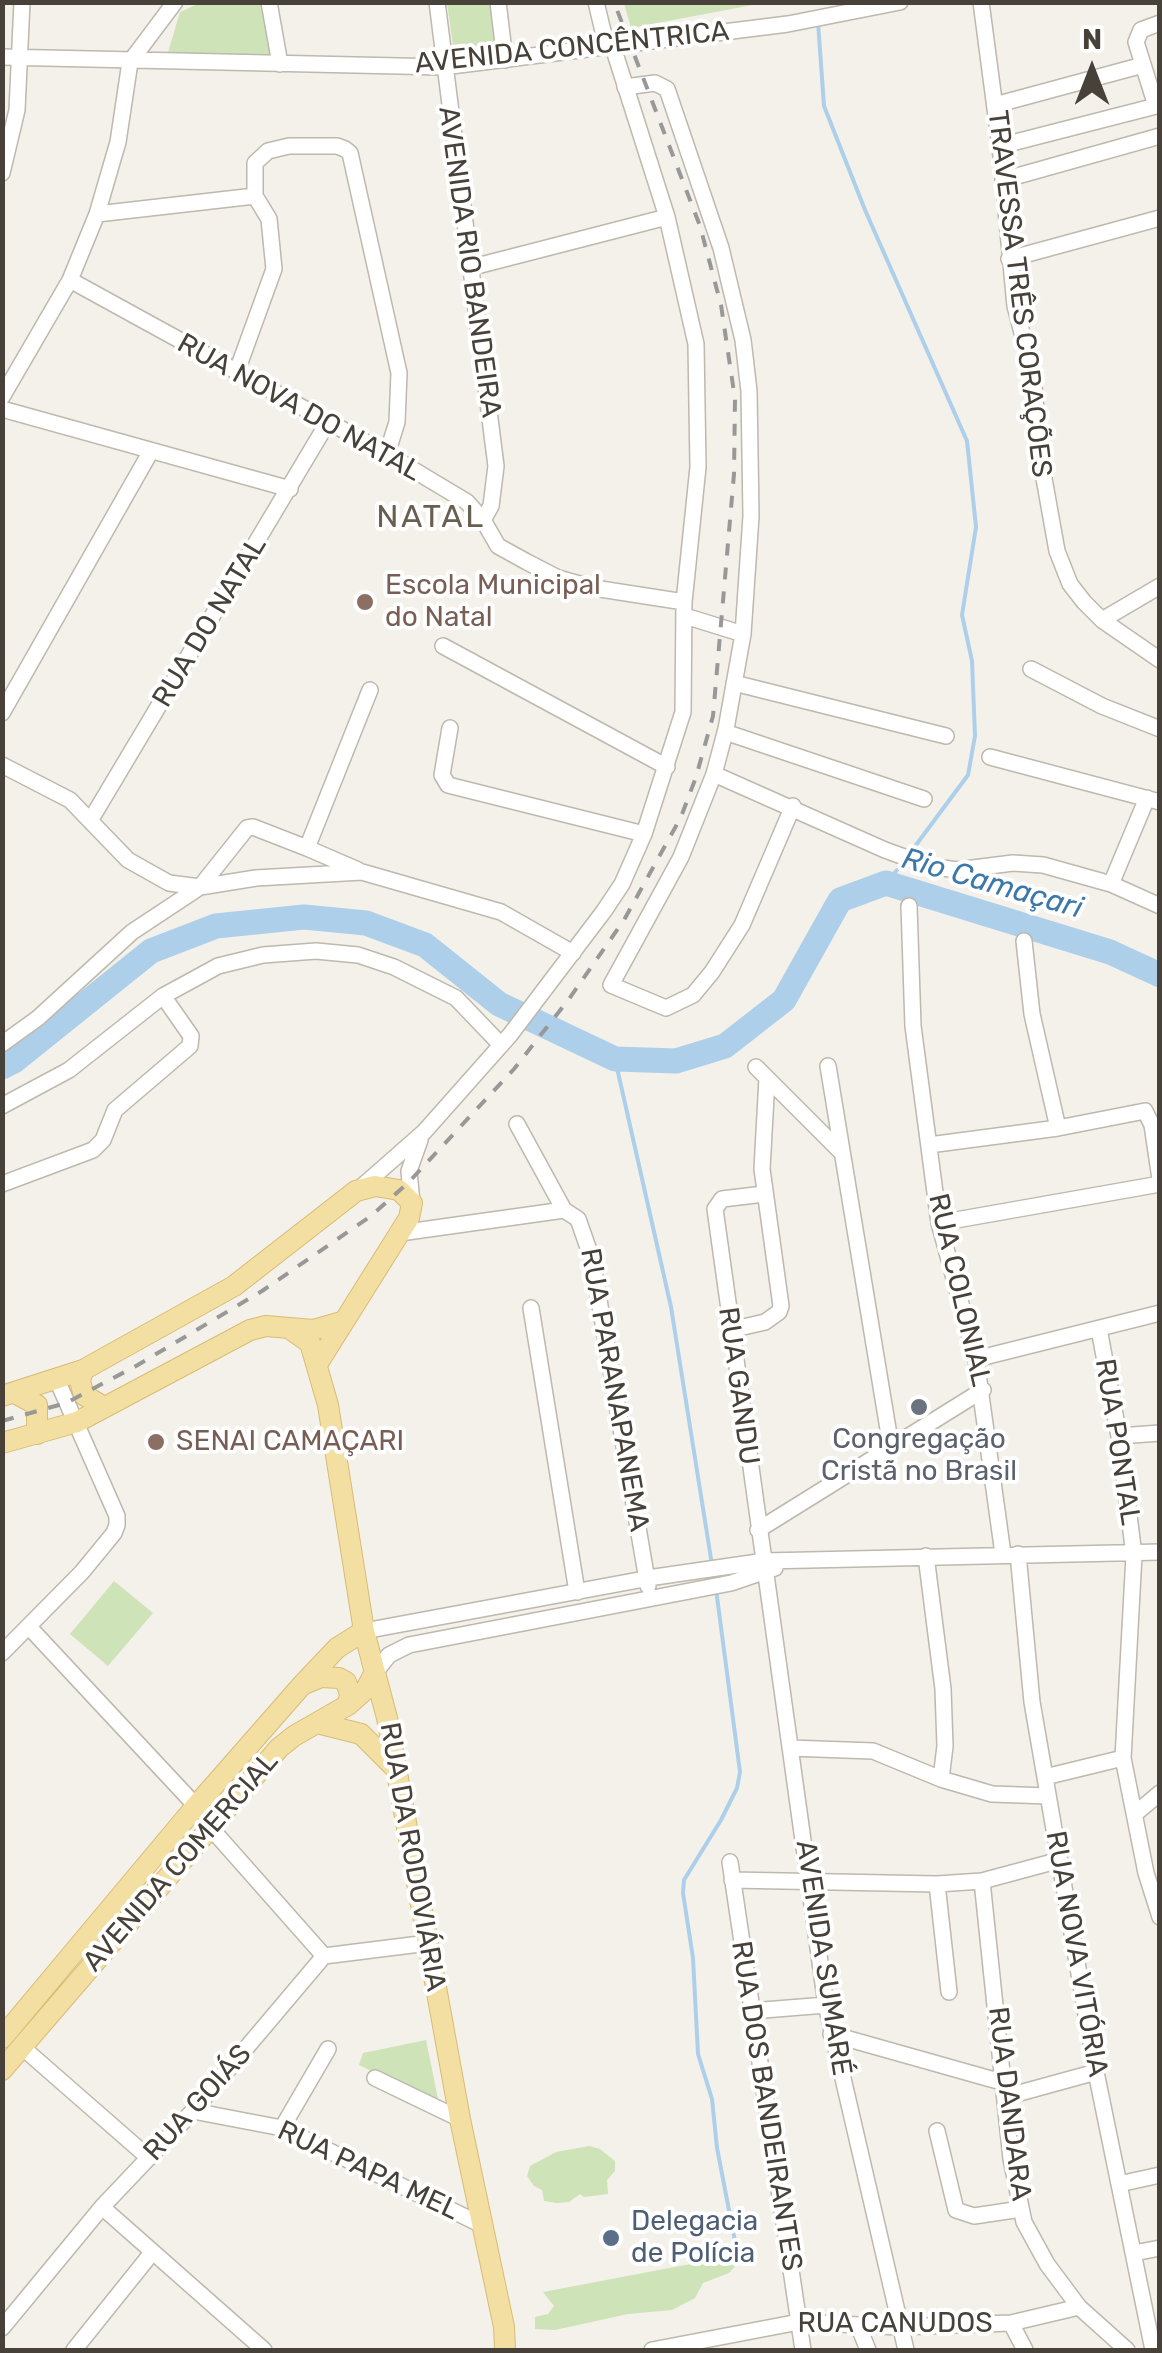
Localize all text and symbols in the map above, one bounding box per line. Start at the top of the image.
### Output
street label: AVENIDA CONCÊNTRICA [413,15,731,81]
north arrow [1042,20,1142,120]
text: N [1082,23,1102,56]
street label: AVENIDA RIO BANDEIRA [431,104,507,420]
street label: TRAVESSA TRÊS CORAÇÕES [980,109,1058,479]
street label: RUA NOVA DO NATAL [171,327,427,489]
district label: NATAL [376,499,486,537]
street label: RUA DO NATAL [146,531,274,713]
place label: Escola Municipal do Natal [385,569,601,635]
marker: Escola Municipal do Natal [354,591,376,613]
water label: Rio Camaçari [898,841,1086,927]
street label: RUA COLONIAL [920,1190,998,1390]
street label: RUA PARANAPANEMA [573,1246,655,1534]
street label: RUA GANDU [710,1305,766,1467]
street label: RUA PONTAL [1087,1356,1147,1528]
marker: Congregação Cristã no Brasil [908,1396,930,1418]
place label: Congregação Cristã no Brasil [821,1423,1017,1489]
place label: SENAI CAMAÇARI [176,1425,404,1459]
marker: SENAI CAMAÇARI [145,1431,167,1453]
street label: RUA DA RODOVIÁRIA [372,1720,452,1994]
street label: AVENIDA COMERCIAL [76,1745,286,1979]
street label: RUA NOVA VITÓRIA [1038,1828,1114,2080]
street label: AVENIDA SUMARÉ [788,1838,858,2078]
street label: RUA DOS BANDEIRANTES [723,1939,809,2273]
street label: RUA DANDARA [980,2005,1038,2203]
street label: RUA GOIÁS [137,2038,259,2168]
street label: RUA PAPA MEL [272,2114,464,2228]
place label: Delegacia de Polícia [631,2205,758,2271]
marker: Delegacia de Polícia [600,2227,622,2249]
street label: RUA CANUDOS [797,2307,993,2341]

